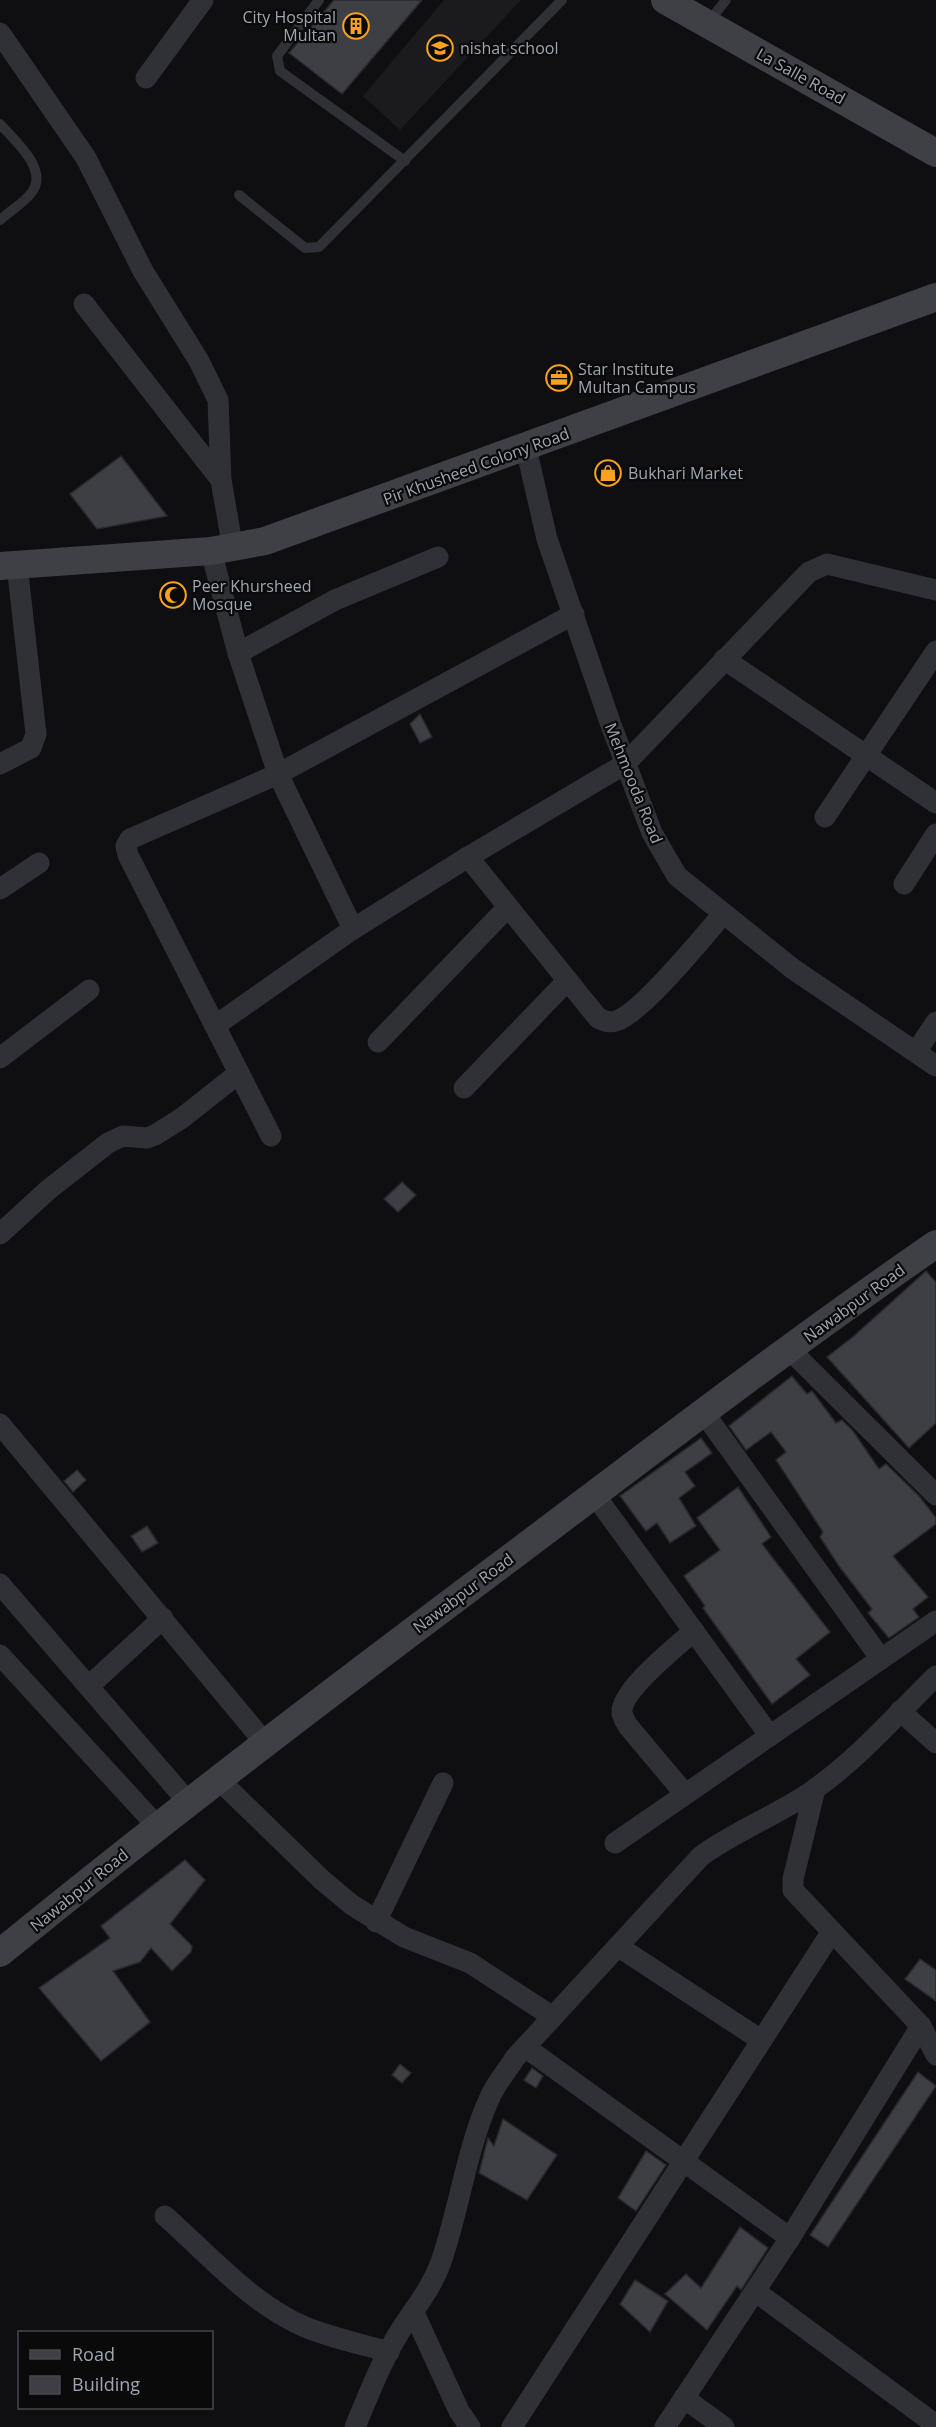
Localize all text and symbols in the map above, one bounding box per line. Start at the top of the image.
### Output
place label: City Hospital Multan [243,6,336,46]
building icon: City Hospital Multan [341,11,371,41]
school or university icon: nishat school [425,33,455,63]
place label: nishat school [460,37,558,59]
street label: La Salle Road [753,43,849,109]
place label: Star Institute Multan Campus [578,358,696,398]
office icon: Star Institute Multan Campus [544,363,574,393]
street label: Pir Khusheed Colony Road [380,422,572,510]
shop icon: Bukhari Market [593,458,623,488]
place label: Bukhari Market [628,462,743,484]
place label: Peer Khursheed Mosque [192,575,311,615]
mosque icon: Peer Khursheed Mosque [158,580,188,610]
street label: Mehmooda Road [600,719,668,847]
street label: Nawabpur Road [799,1259,909,1347]
street label: Nawabpur Road [408,1548,518,1638]
street label: Nawabpur Road [25,1844,133,1936]
legend [18,2331,213,2409]
text: Road [72,2342,115,2366]
text: Building [72,2372,140,2396]

